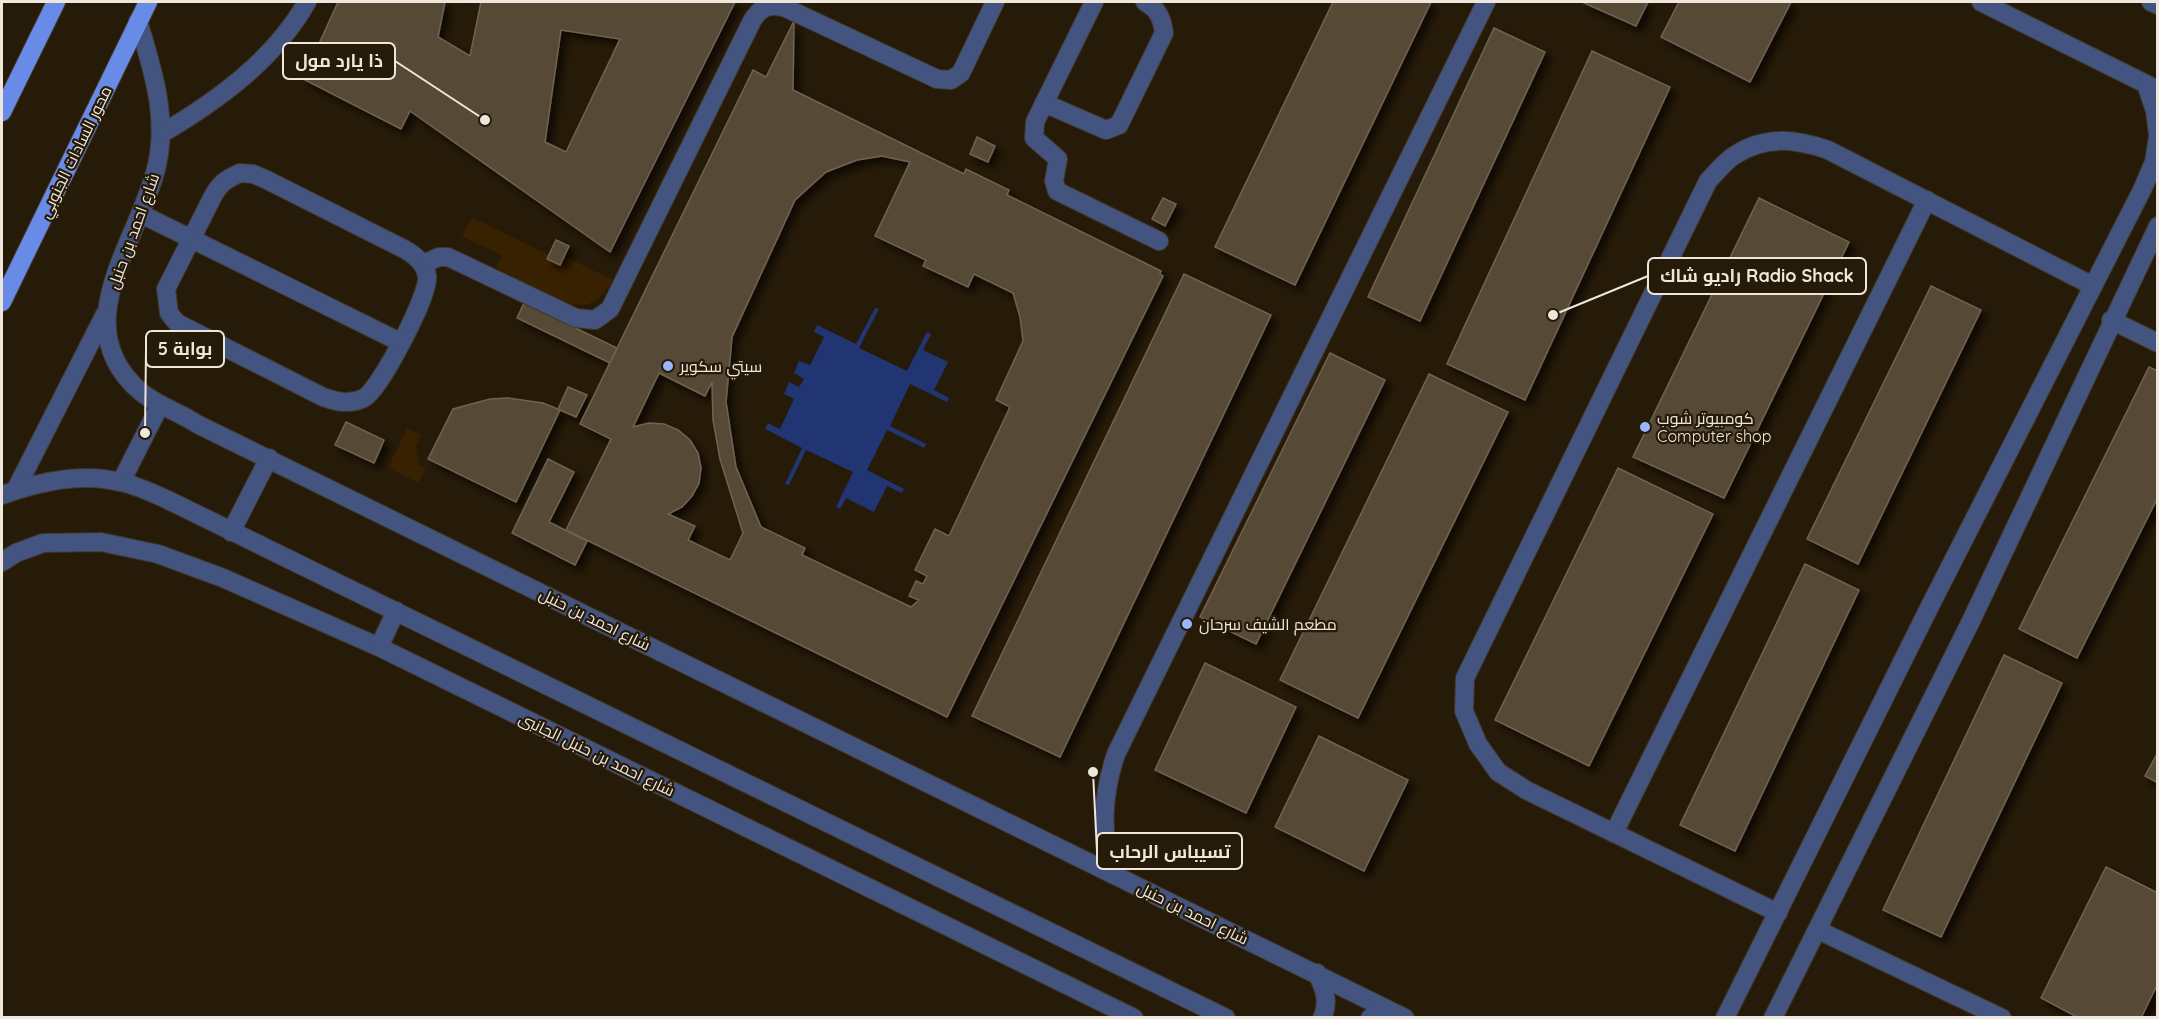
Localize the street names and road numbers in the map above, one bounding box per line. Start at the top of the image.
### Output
street label: محور السادات الجنوبي [34,83,119,223]
street label: شارع احمد بن حنبل [103,170,165,292]
street label: شارع احمد بن حنبل [535,583,654,656]
street label: شارع احمد بن حنبل الجانبى [515,708,678,802]
street label: شارع احمد بن حنبل [1133,877,1252,950]

